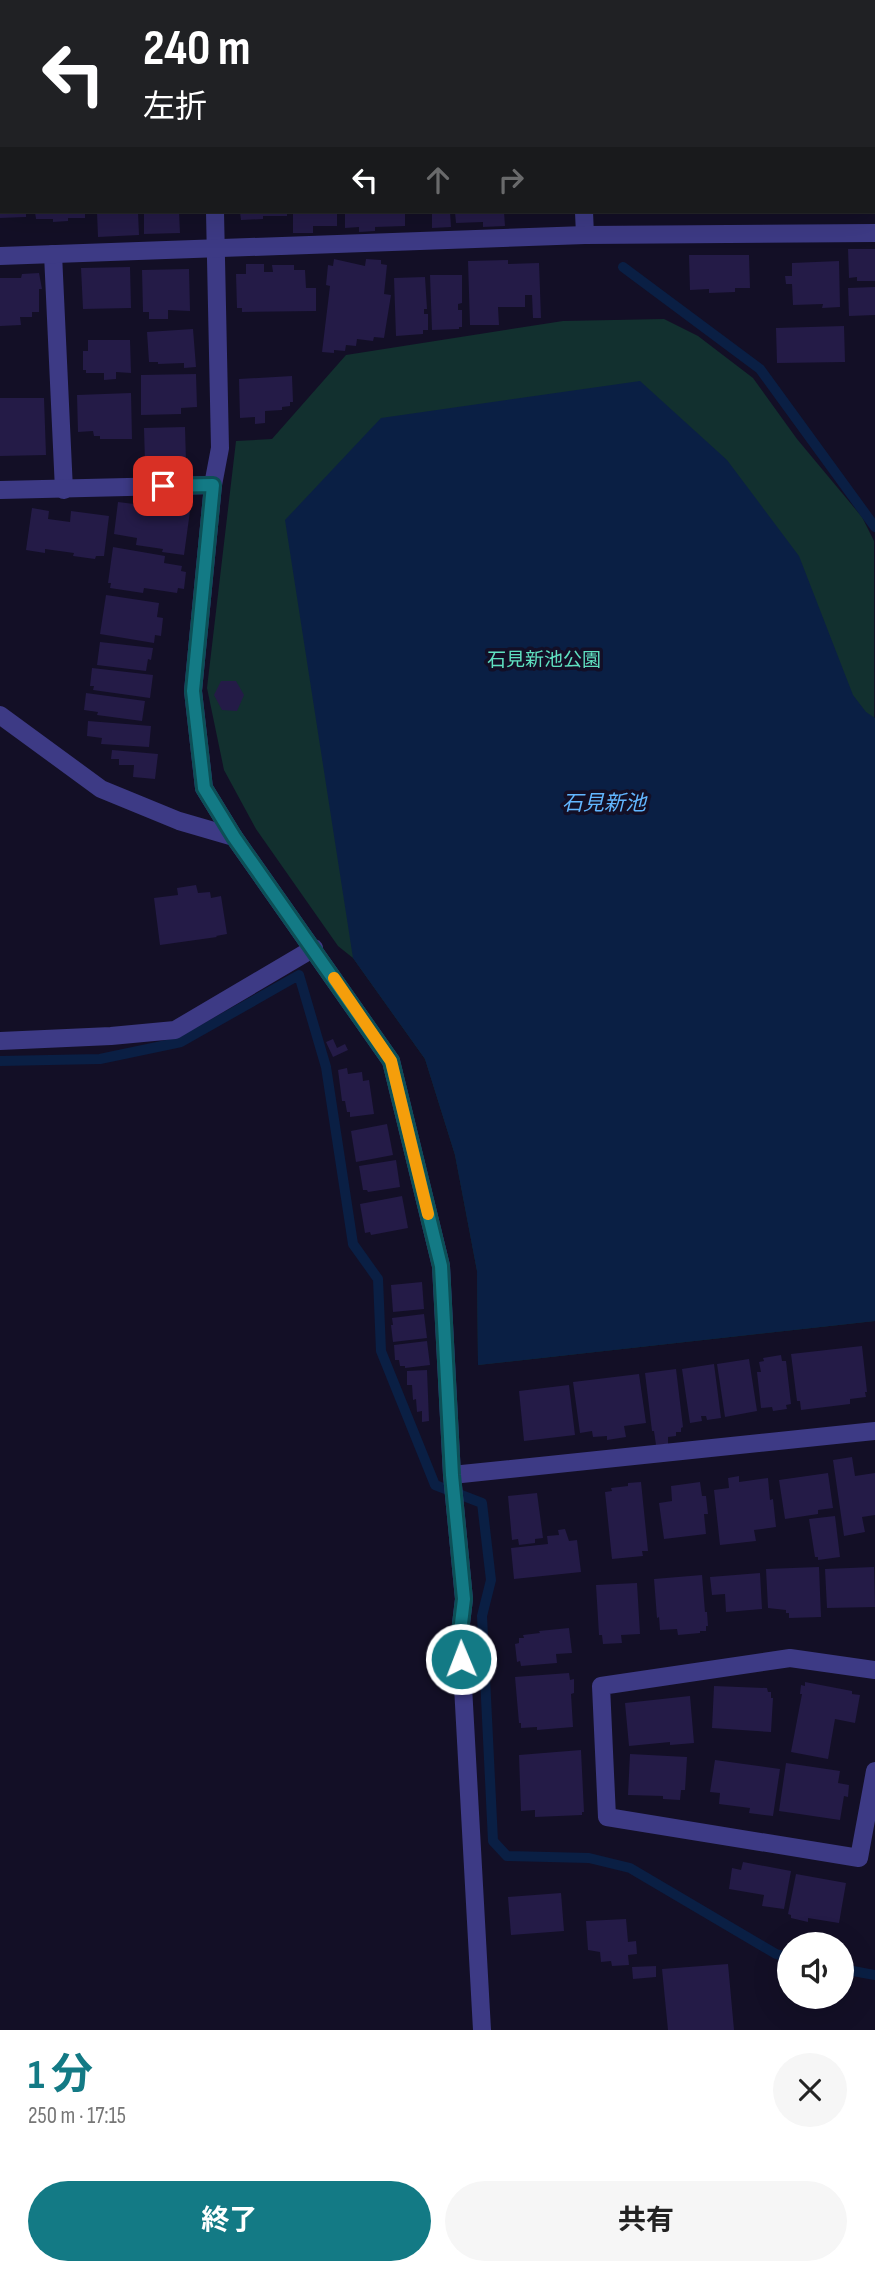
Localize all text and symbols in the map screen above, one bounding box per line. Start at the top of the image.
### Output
text: 240 m [143,20,251,79]
icon: left [28,28,119,119]
text: 左折 [143,88,207,127]
icon: left [346,161,384,199]
icon: ahead [419,161,457,199]
icon: right [492,161,530,199]
pin [133,456,193,516]
icon: arrive [144,467,182,505]
park label: 石見新池公園 [487,649,601,672]
water label: 石見新池 [562,791,648,816]
position arrow [424,1622,498,1696]
map controls [777,1932,854,2009]
button: sound [777,1932,854,2009]
text: 1 分 [28,2050,93,2101]
button: close [773,2053,847,2127]
text: 250 m · 17:15 [28,2102,126,2130]
button: 終了 [28,2181,431,2261]
button: 共有 [445,2181,847,2261]

